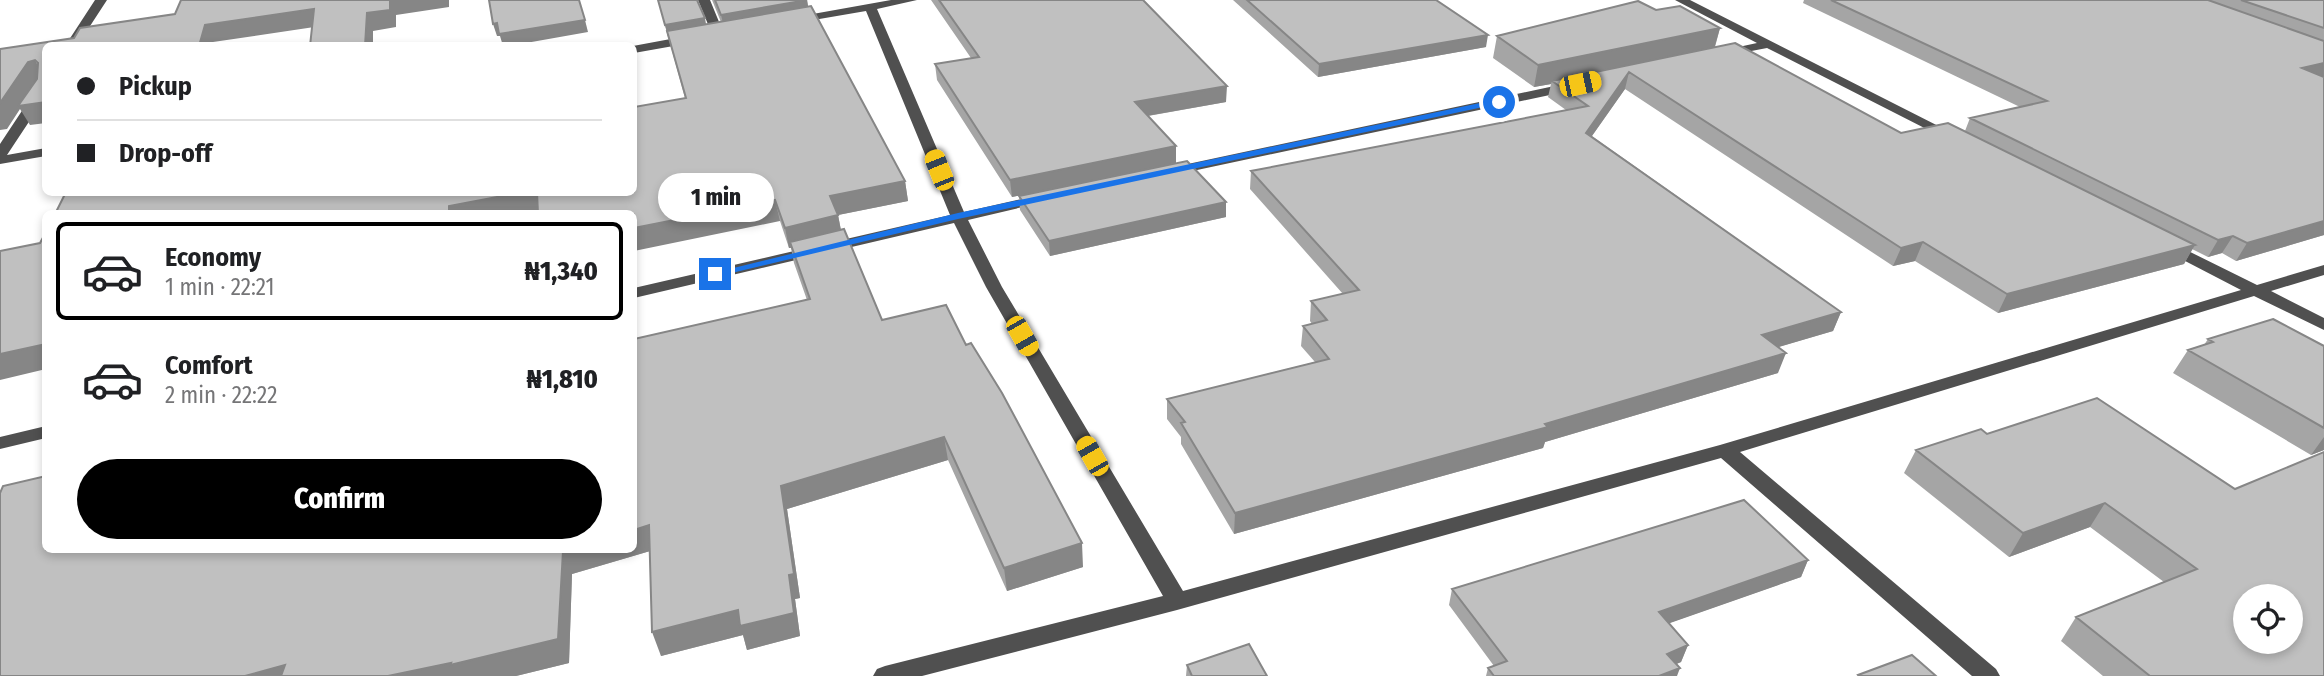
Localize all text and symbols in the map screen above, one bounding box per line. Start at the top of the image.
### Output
car [1558,69,1603,99]
text: Pickup [119,71,192,102]
route start [1483,86,1515,118]
text: Drop-off [119,138,212,169]
car [922,147,957,193]
callout: 1 min [657,173,773,222]
text: 1 min [691,183,741,211]
icon: car [81,240,144,303]
text: Economy [165,242,261,273]
text: ₦1,340 [525,256,598,287]
route end [699,258,731,290]
text: 1 min · 22:21 [165,273,274,301]
car [1003,313,1042,359]
icon: car [81,348,144,411]
text: Comfort [165,350,253,381]
text: ₦1,810 [526,364,598,395]
text: 2 min · 22:22 [165,381,277,409]
car [1073,433,1112,479]
button: Confirm [77,459,602,539]
map controls [2233,584,2303,654]
button: locate [2233,584,2303,654]

